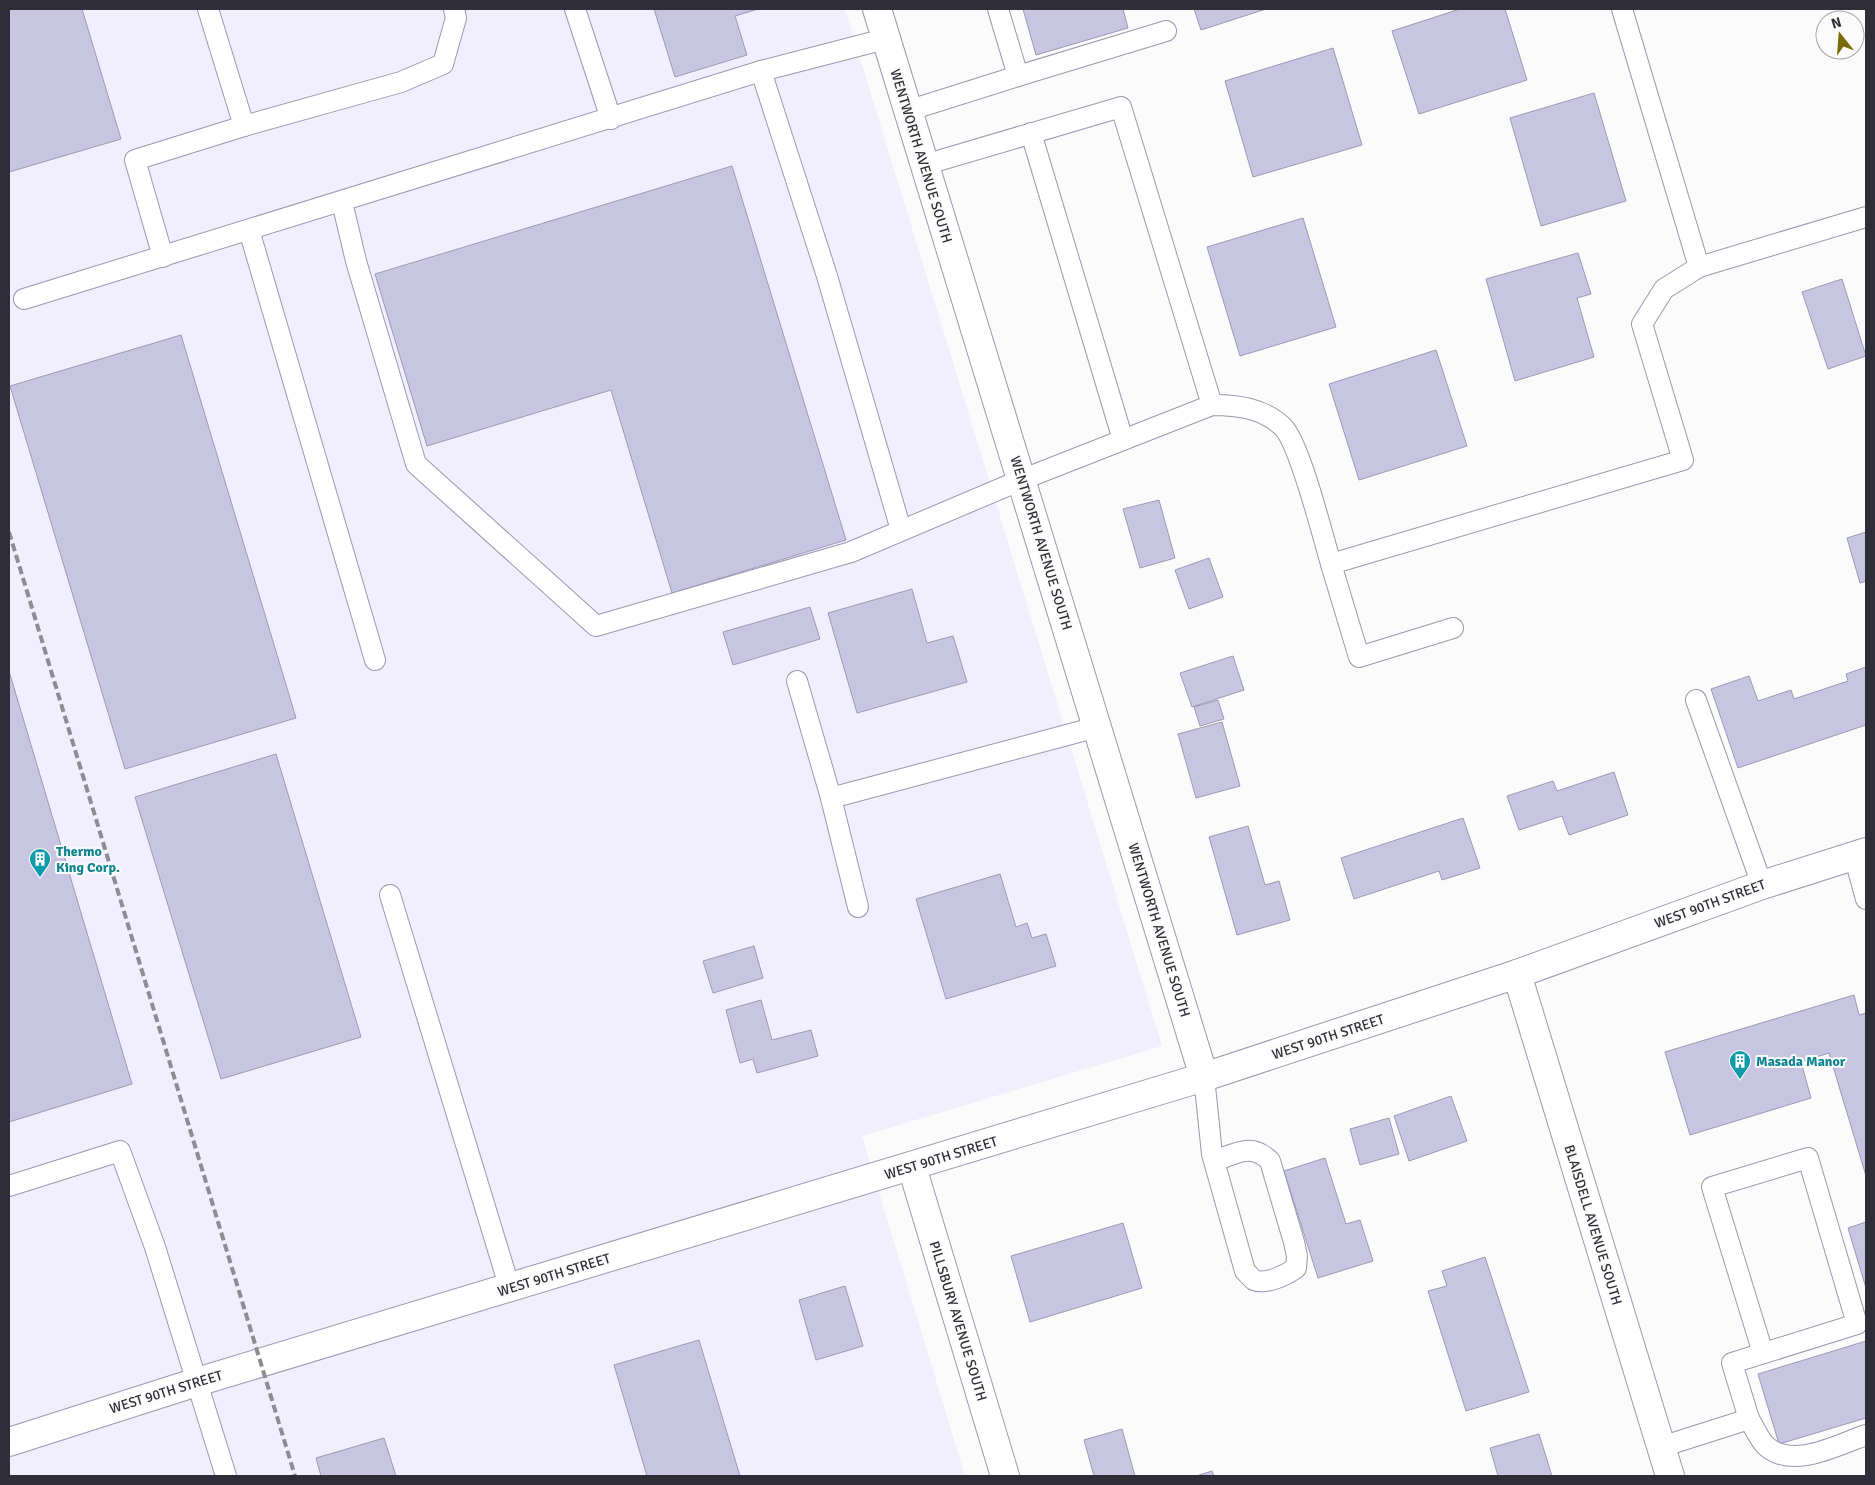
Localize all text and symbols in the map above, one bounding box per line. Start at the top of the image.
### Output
north arrow [1815,10,1865,60]
text: N [1829,13,1843,33]
street label: WENTWORTH AVENUE SOUTH [886,67,956,245]
street label: WENTWORTH AVENUE SOUTH [1006,454,1076,632]
street label: WENTWORTH AVENUE SOUTH [1124,841,1194,1019]
place label: Thermo King Corp. [56,843,120,876]
building icon: Thermo King Corp. [28,847,52,878]
street label: WEST 90TH STREET [1652,876,1768,932]
street label: WEST 90TH STREET [1270,1011,1386,1063]
building icon: Masada Manor [1728,1049,1752,1080]
place label: Masada Manor [1756,1053,1846,1070]
street label: WEST 90TH STREET [882,1133,1000,1183]
street label: BLAISDELL AVENUE SOUTH [1560,1143,1626,1307]
street label: PILLSBURY AVENUE SOUTH [926,1239,990,1403]
street label: WEST 90TH STREET [495,1250,613,1300]
street label: WEST 90TH STREET [107,1367,225,1417]

